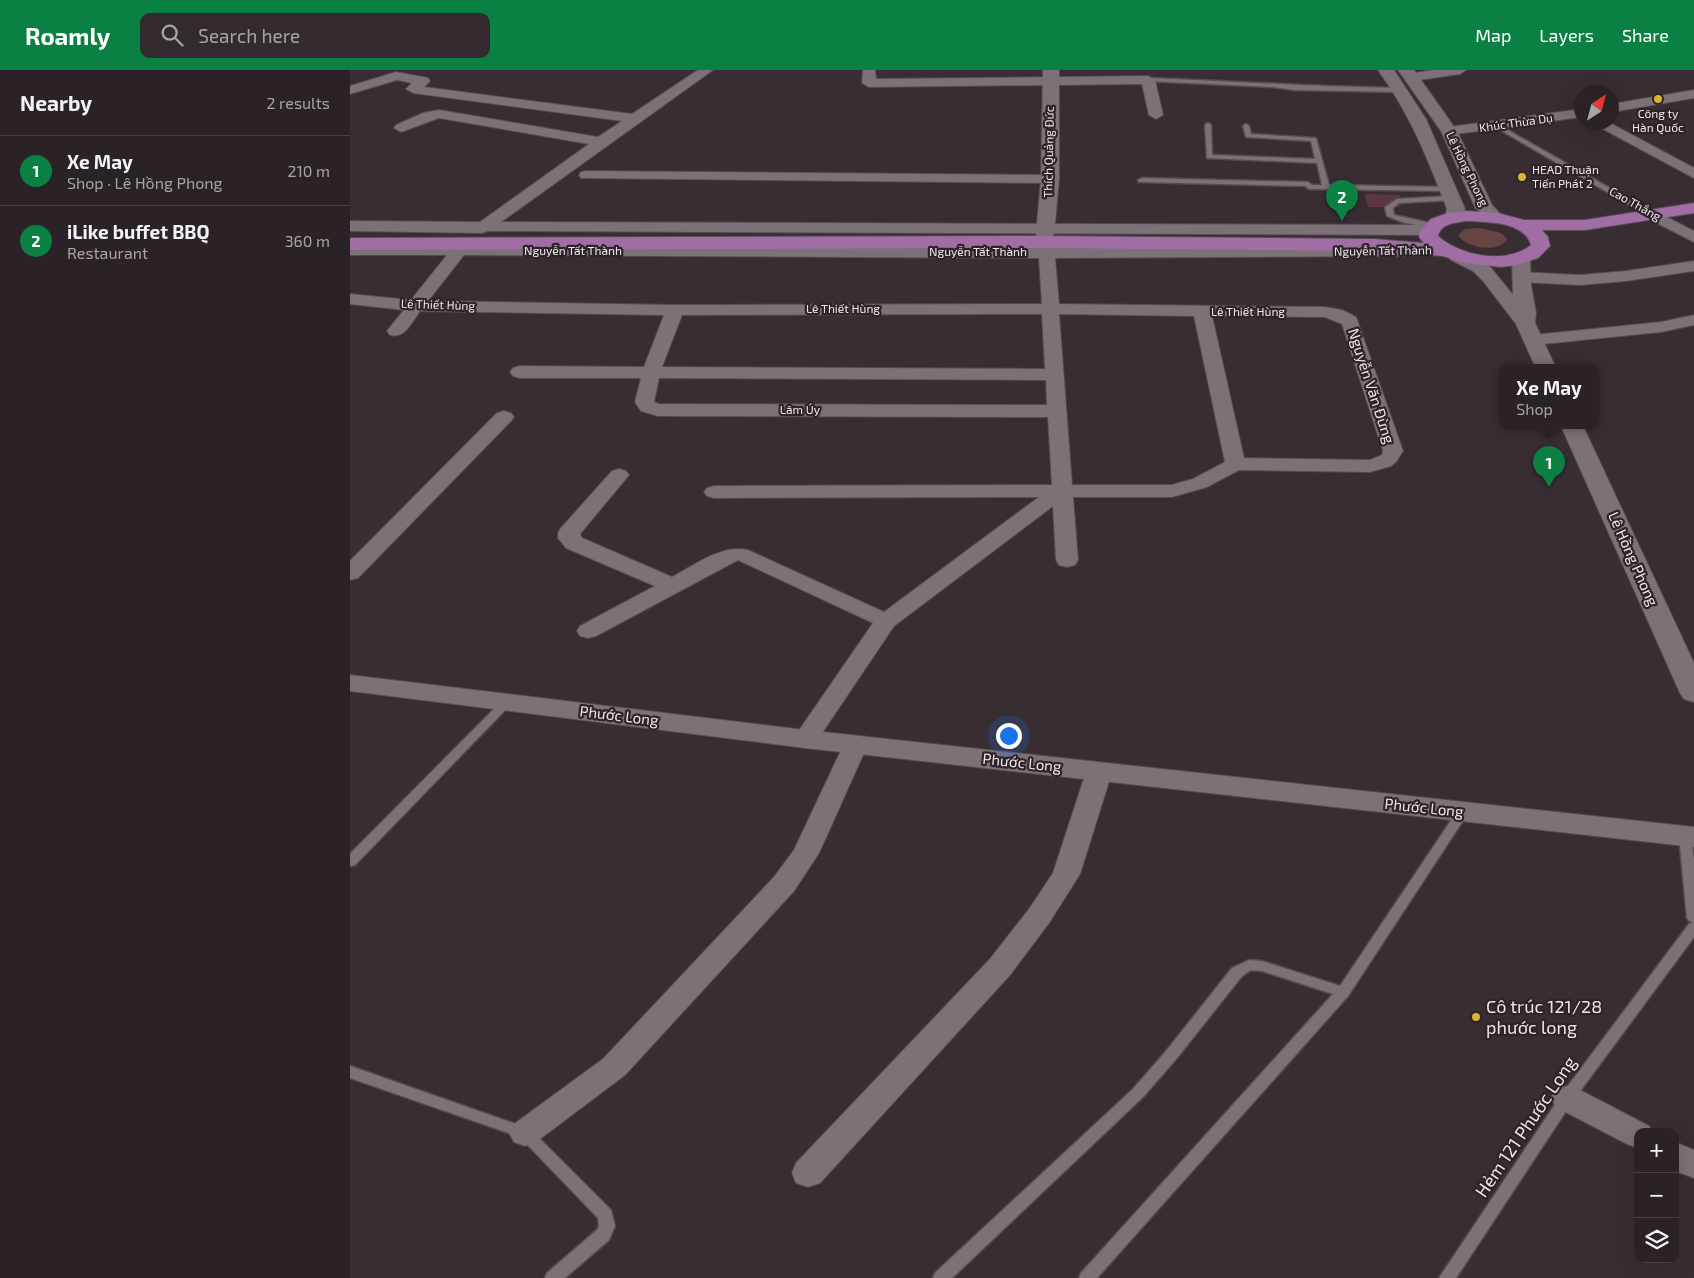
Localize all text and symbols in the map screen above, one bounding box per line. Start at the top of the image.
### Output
search box [140,13,490,58]
text: Roamly [25,21,110,50]
icon: search [158,21,186,49]
text: Search here [198,24,300,47]
text: Map [1475,24,1511,46]
text: Layers [1539,24,1594,46]
text: Share [1622,24,1669,46]
north arrow [1574,85,1619,130]
text: Nearby [20,90,92,115]
text: 2 results [267,93,330,112]
marker: Công ty Hàn Quốc [1652,93,1664,105]
street label: Thích Quảng Đức [1040,106,1057,198]
place label: Công ty Hàn Quốc [1632,106,1684,135]
street label: Khúc Thừa Dụ [1478,110,1554,135]
street label: Lê Hồng Phong [1444,129,1492,208]
text: Xe May [67,150,133,173]
text: 1 [33,161,39,180]
text: 210 m [287,161,330,180]
place label: HEAD Thuận Tiến Phát 2 [1532,162,1599,190]
marker: HEAD Thuận Tiến Phát 2 [1516,171,1528,183]
text: Shop · Lê Hồng Phong [67,173,223,192]
pin: 2 [1326,180,1358,221]
street label: Cao Thắng [1607,183,1664,223]
text: iLike buffet BBQ [67,220,210,243]
text: 2 [31,231,41,250]
text: 360 m [285,231,330,250]
street label: Nguyễn Tất Thành [1334,242,1432,258]
text: Restaurant [67,243,148,262]
street label: Nguyễn Tất Thành [524,243,622,257]
street label: Nguyễn Tất Thành [929,244,1027,258]
street label: Lê Thiết Hùng [401,296,476,312]
street label: Lê Thiết Hùng [806,301,880,315]
street label: Lê Thiết Hùng [1211,304,1285,318]
street label: Nguyễn Văn Đừng [1345,326,1399,446]
popup [1499,364,1599,429]
text: Xe May [1516,376,1582,399]
text: Shop [1516,399,1553,418]
street label: Lâm Úy [780,402,821,416]
pin: 1 [1533,446,1565,487]
street label: Lê Hồng Phong [1605,509,1663,609]
street label: Phước Long [579,701,660,729]
your location [996,723,1022,749]
street label: Phước Long [982,749,1063,775]
street label: Phước Long [1384,794,1465,820]
place label: Cô trúc 121/28 phước long [1486,995,1602,1038]
marker: Cô trúc 121/28 phước long [1470,1011,1482,1023]
street label: Hẻm 121 Phước Long [1470,1052,1580,1201]
map controls [1634,1128,1679,1263]
button: + [1634,1128,1679,1173]
button: − [1634,1173,1679,1218]
button: layers [1634,1218,1679,1263]

